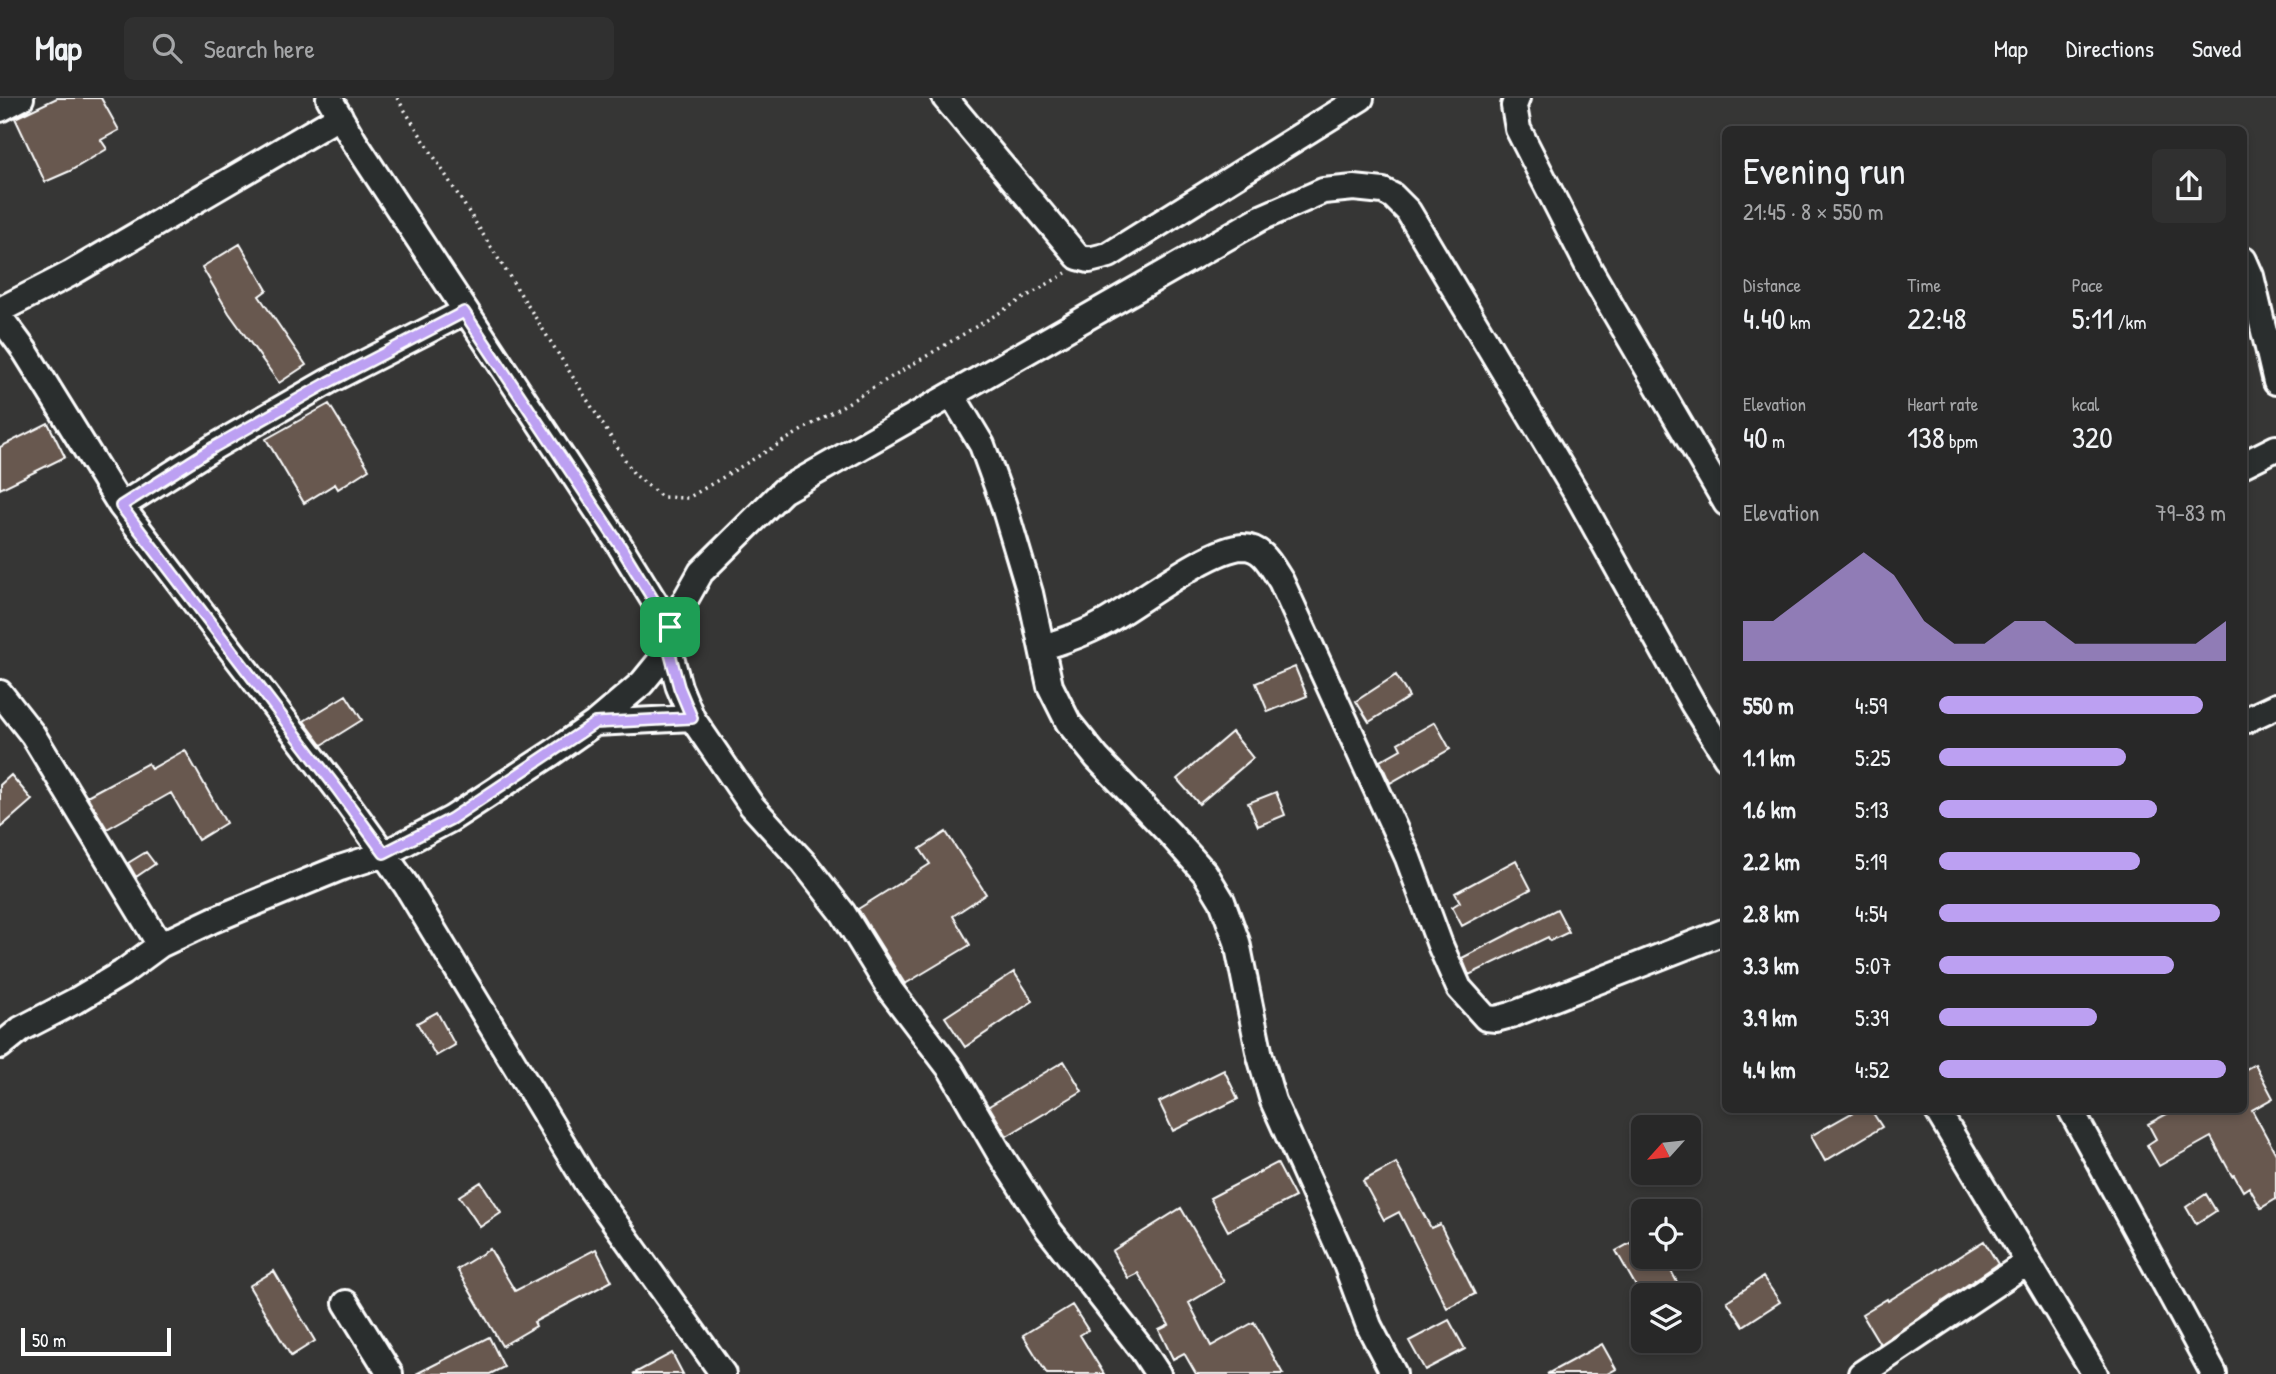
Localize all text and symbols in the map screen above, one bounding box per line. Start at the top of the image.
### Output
search box [124,17,614,80]
text: Map [35,26,82,70]
icon: search [148,29,186,67]
text: Search here [204,31,315,66]
text: Map [1994,32,2028,64]
text: Directions [2066,32,2154,64]
text: Saved [2192,32,2241,64]
text: Evening run [1743,144,1906,196]
button: share [2152,149,2226,223]
text: 21:45 · 8 × 550 m [1743,196,1883,227]
text: Distance [1743,272,1801,298]
text: Time [1907,272,1941,298]
text: Pace [2072,272,2103,298]
text: 4.40 [1743,298,1785,338]
text: 22:48 [1907,298,1967,338]
text: 5:11 [2072,298,2113,338]
text: km [1785,309,1811,335]
text: /km [2113,309,2146,335]
text: Elevation [1743,391,1806,417]
text: Heart rate [1907,391,1978,417]
text: kcal [2072,391,2099,417]
text: 40 [1743,417,1768,457]
text: 138 [1907,417,1945,457]
text: 320 [2072,417,2113,457]
text: m [1768,428,1785,454]
text: bpm [1945,428,1978,454]
text: Elevation [1743,497,1819,528]
text: 79–83 m [2155,497,2226,528]
pin [640,597,700,657]
icon: arrive [651,608,689,646]
text: 550 m [1743,690,1794,721]
text: 4:59 [1855,690,1887,721]
text: 1.1 km [1743,742,1795,773]
text: 5:25 [1855,742,1891,773]
text: 1.6 km [1743,794,1796,825]
text: 5:13 [1855,794,1889,825]
text: 2.2 km [1743,846,1800,877]
text: 5:19 [1855,846,1887,877]
text: 2.8 km [1743,898,1799,929]
text: 4:54 [1855,898,1887,929]
text: 3.3 km [1743,950,1799,981]
text: 5:07 [1855,950,1892,981]
text: 3.9 km [1743,1002,1797,1033]
text: 5:39 [1855,1002,1889,1033]
text: 4.4 km [1743,1054,1796,1085]
text: 4:52 [1855,1054,1889,1085]
north arrow [1631,1115,1701,1185]
map controls [1631,1115,1701,1353]
button: locate [1631,1199,1701,1269]
button: layers [1631,1283,1701,1353]
scale bar [21,1325,172,1357]
text: 50 m [32,1327,66,1353]

